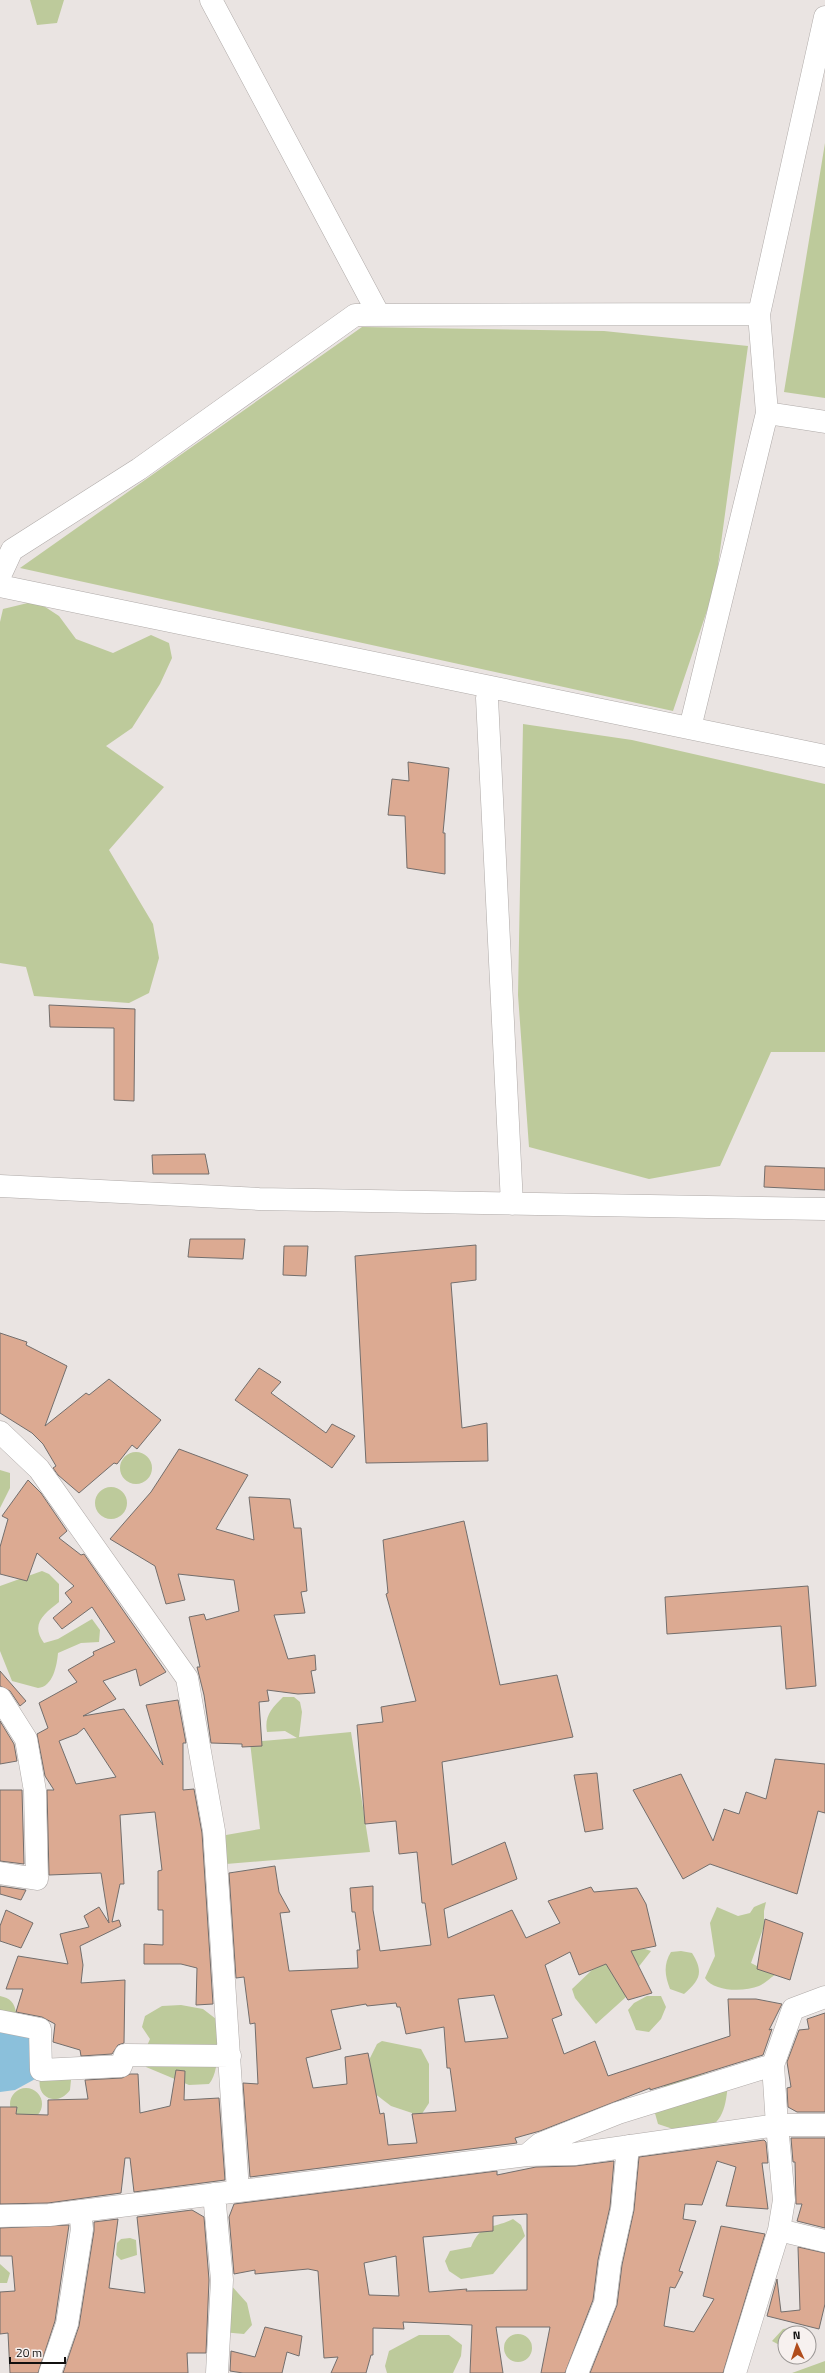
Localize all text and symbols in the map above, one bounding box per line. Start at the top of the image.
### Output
north arrow [777,2325,817,2365]
text: N [792,2327,801,2343]
scale bar [10,2339,65,2365]
text: 20 m [16,2343,42,2362]

